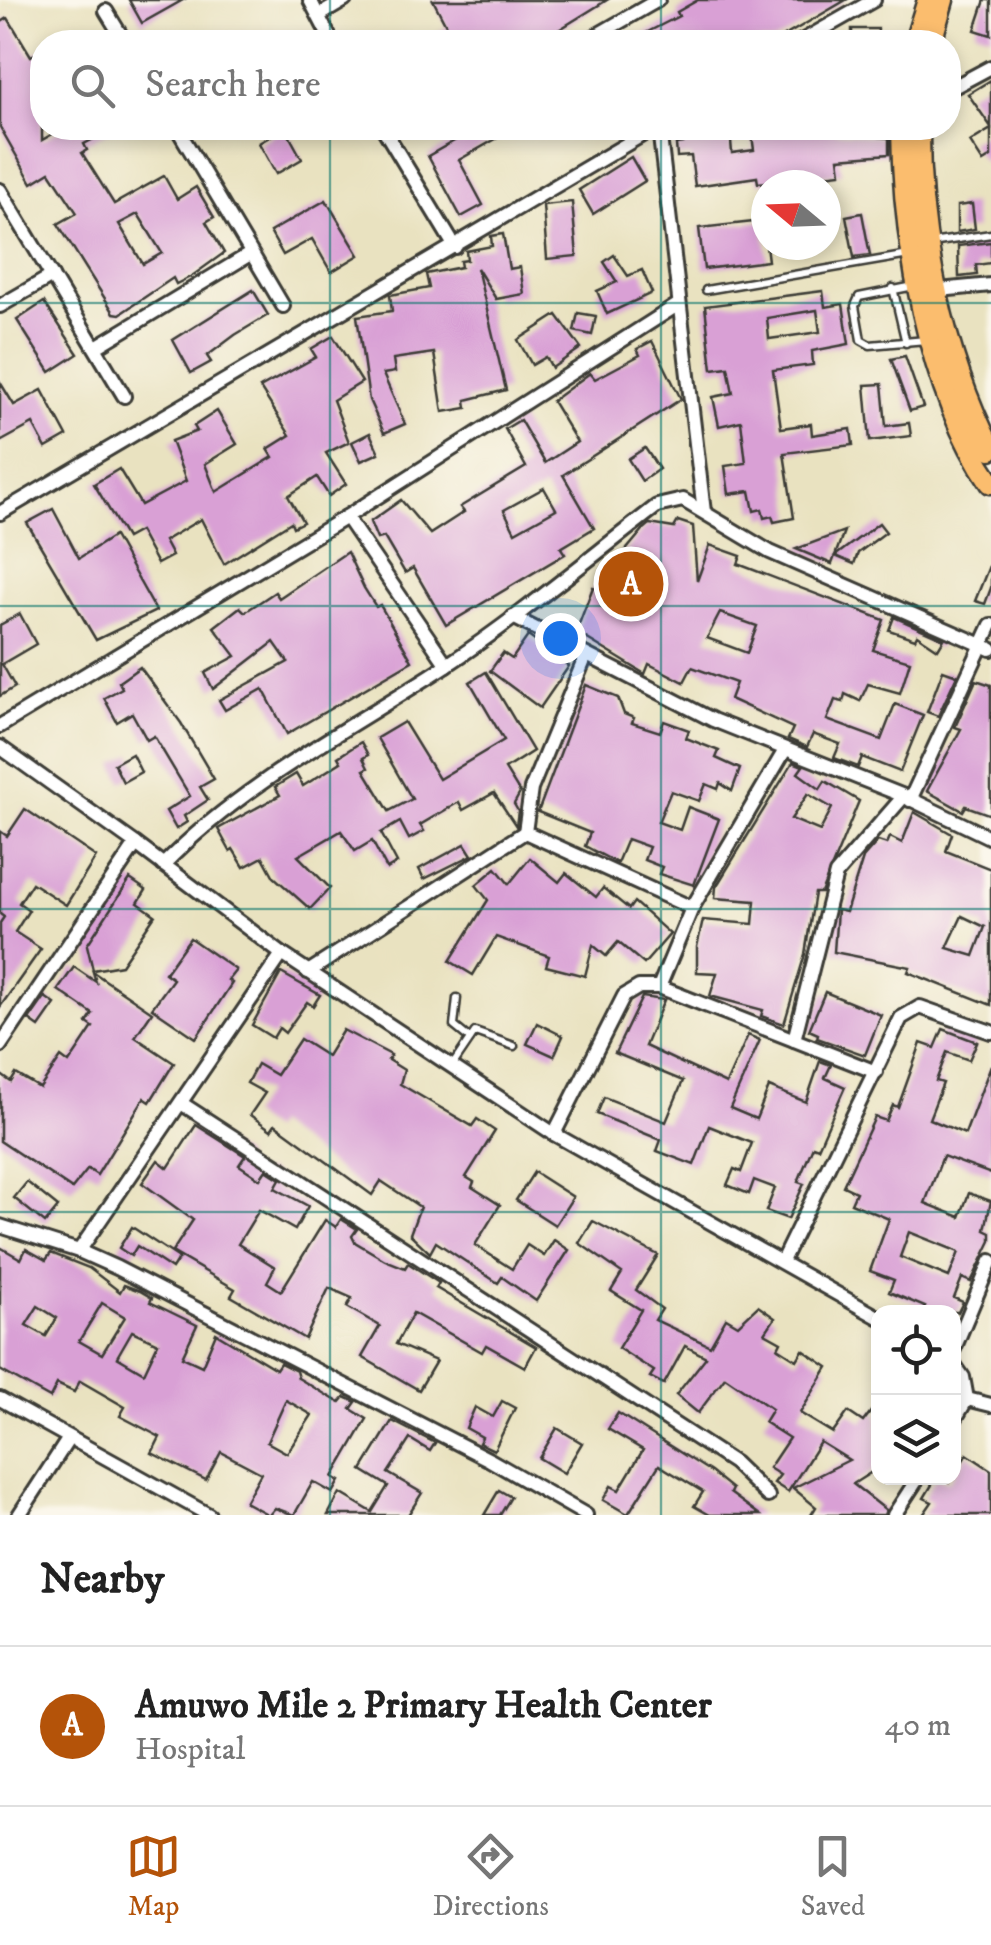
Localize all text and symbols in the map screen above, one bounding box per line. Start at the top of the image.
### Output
search box [30,30,961,140]
icon: search [65,58,120,113]
text: Search here [145,61,321,109]
north arrow [751,170,841,260]
pin: A [598,546,664,622]
your location [535,613,586,664]
map controls [871,1305,961,1485]
button: locate [871,1305,961,1395]
button: layers [871,1395,961,1485]
text: Nearby [40,1554,164,1606]
text: Amuwo Mile 2 Primary Health Center [135,1682,712,1730]
text: A [62,1706,83,1746]
text: 40 m [884,1706,951,1746]
text: Hospital [135,1730,245,1770]
tab: Map [126,1829,181,1924]
tab: Directions [433,1829,549,1924]
tab: Saved [801,1829,865,1924]

